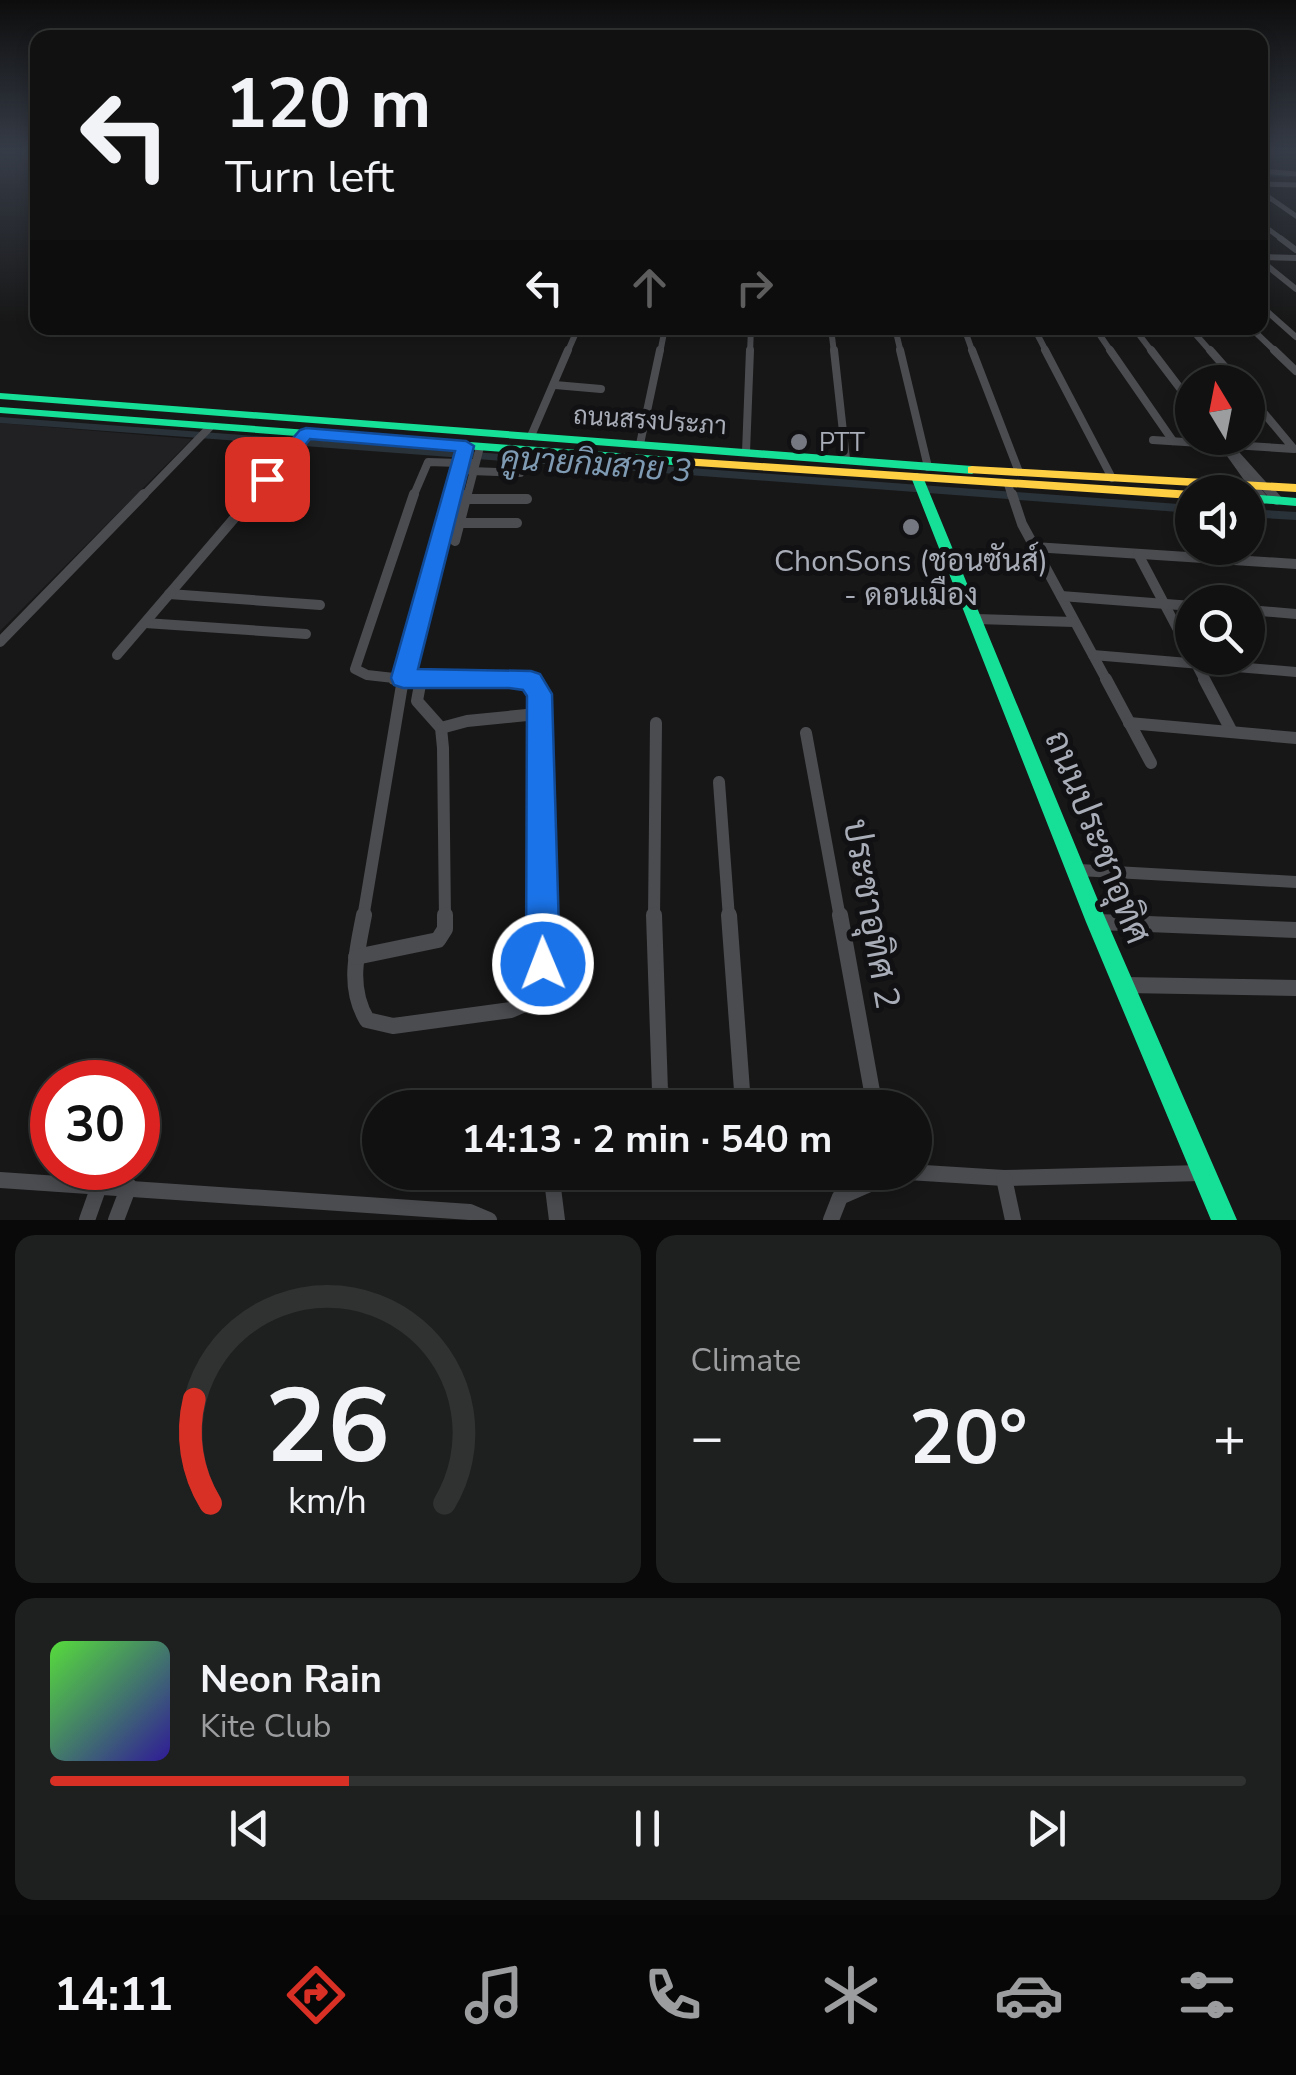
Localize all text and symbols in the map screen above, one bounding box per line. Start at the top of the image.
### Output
text: 120 m [225,56,431,152]
icon: left [60,70,190,200]
text: Turn left [225,147,394,208]
icon: left [517,260,572,315]
icon: ahead [622,260,677,315]
icon: right [727,260,782,315]
north arrow [1175,365,1265,455]
map controls [1175,365,1265,675]
street label: ถนนสรงประภา [572,399,728,443]
place label: PTT [819,426,865,460]
marker: PTT [788,431,810,453]
water label: คูนายกิมสาย 3 [499,436,693,493]
pin [225,437,310,522]
icon: arrive [240,452,295,507]
button: sound [1175,475,1265,565]
marker: ChonSons (ชอนซันส์) - ดอนเมือง [900,516,922,538]
place label: ChonSons (ชอนซันส์) - ดอนเมือง [774,541,1048,616]
button: search [1175,585,1265,675]
street label: ถนนประชาอุทิศ [1033,723,1162,951]
street label: ประชาอุทิศ 2 [832,816,911,1012]
position arrow [491,912,595,1016]
speed limit sign: 30 [30,1060,160,1190]
text: 14:13 · 2 min · 540 m [462,1114,832,1165]
text: Climate [691,1339,801,1382]
text: 26 [265,1356,390,1498]
text: 20° [909,1387,1027,1489]
text: − [691,1400,724,1475]
text: + [1213,1400,1246,1475]
text: km/h [288,1477,367,1526]
text: Neon Rain [200,1654,382,1705]
text: Kite Club [200,1705,331,1748]
icon: previous [222,1801,277,1856]
icon: pause [620,1801,675,1856]
icon: next [1019,1801,1074,1856]
icon: directions [281,1960,351,2030]
icon: music [459,1960,529,2030]
icon: phone [638,1960,708,2030]
icon: climate [816,1960,886,2030]
icon: car [994,1960,1064,2030]
icon: filters [1172,1960,1242,2030]
text: 14:11 [54,1965,173,2026]

